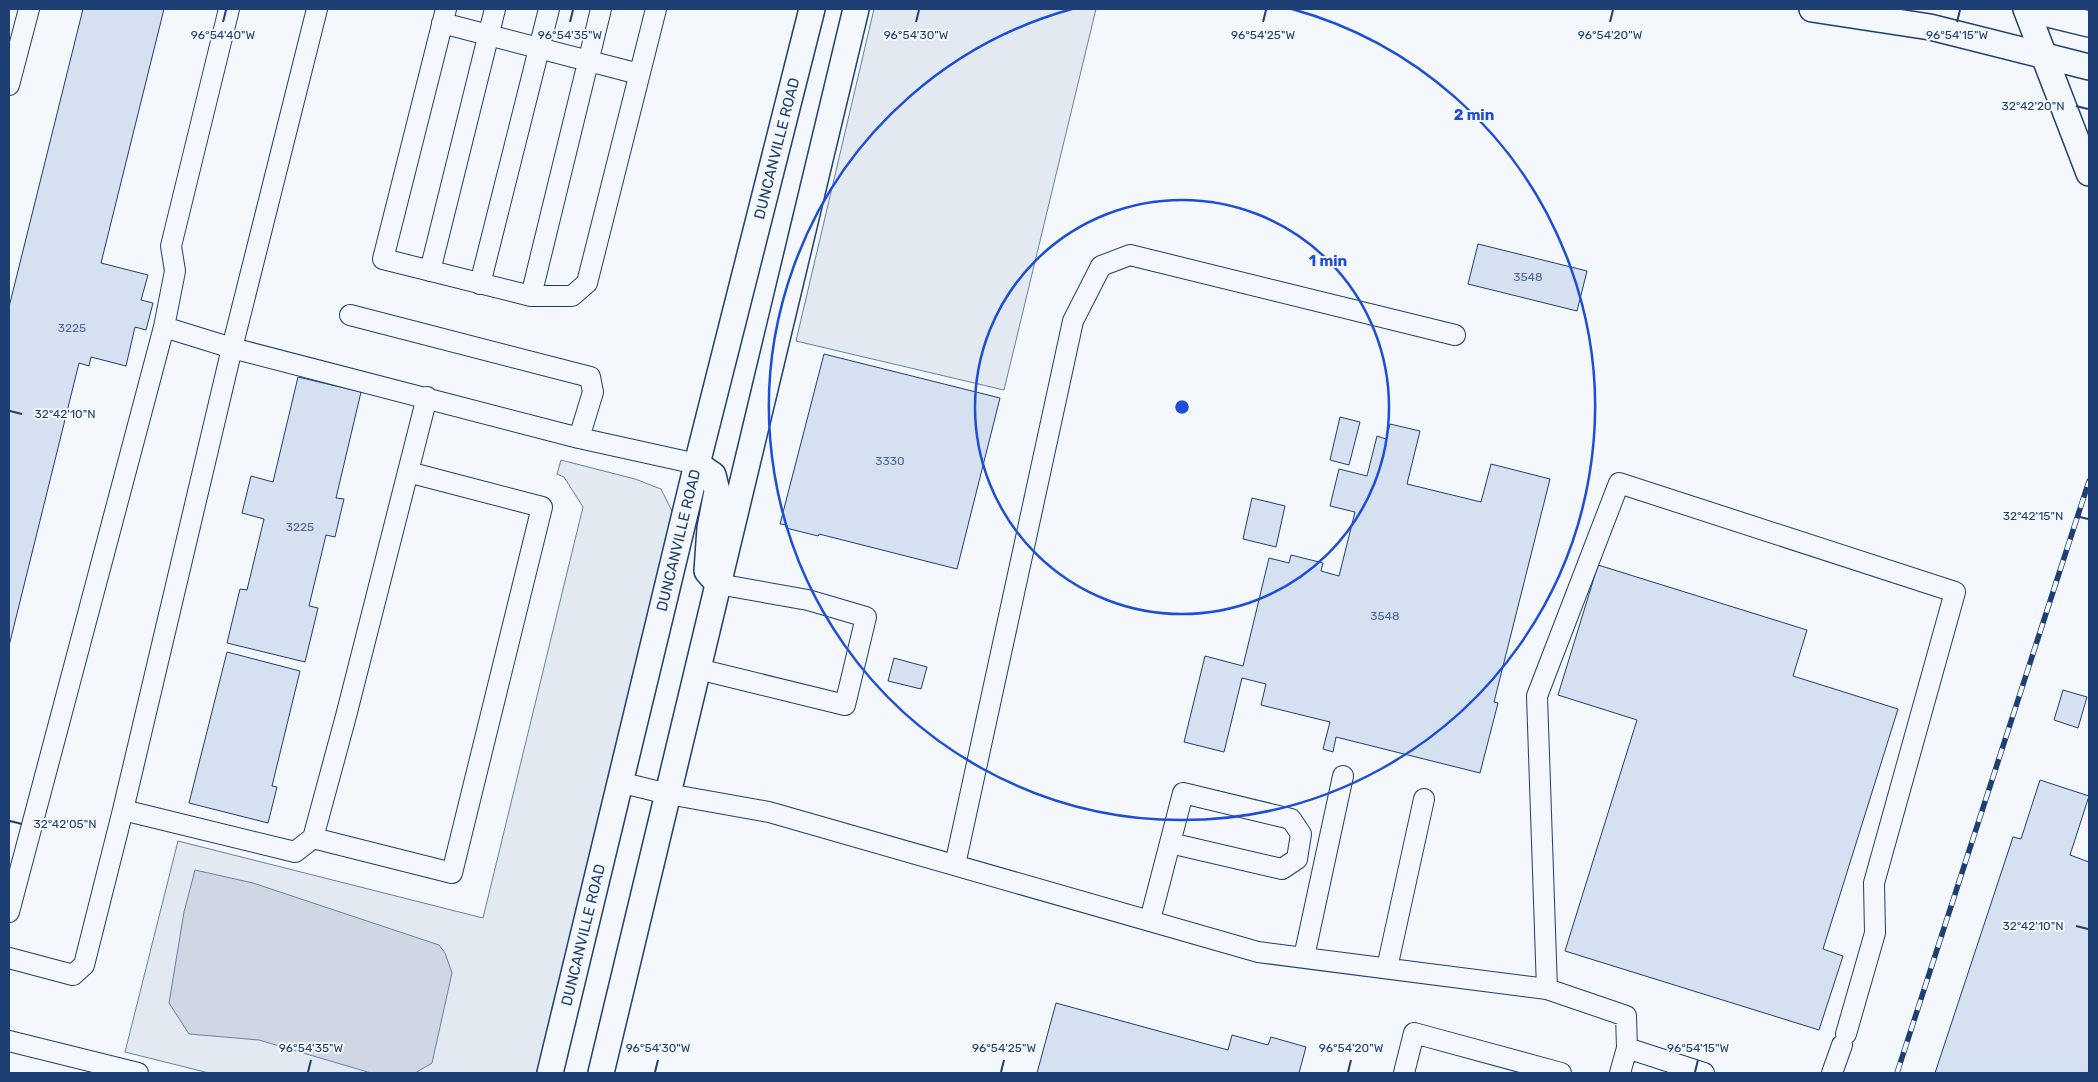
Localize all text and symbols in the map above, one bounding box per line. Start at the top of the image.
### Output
text: 96°54'40"W [191,28,256,42]
text: 96°54'35"W [538,28,603,42]
text: 96°54'30"W [884,28,949,42]
text: 96°54'25"W [1231,28,1295,42]
text: 96°54'20"W [1578,28,1643,42]
text: 96°54'15"W [1926,28,1988,42]
street label: DUNCANVILLE ROAD [750,76,803,221]
text: 32°42'20"N [2001,99,2065,113]
text: 2 min [1454,106,1494,124]
text: 1 min [1309,252,1347,270]
house number: 3548 [1513,270,1543,284]
house number: 3225 [58,321,86,335]
centre of rings [1173,398,1191,416]
text: 32°42'10"N [34,407,96,421]
house number: 3330 [875,454,905,468]
street label: DUNCANVILLE ROAD [653,467,704,613]
text: 32°42'15"N [2003,509,2063,523]
house number: 3225 [286,520,314,534]
house number: 3548 [1370,609,1400,623]
text: 32°42'05"N [33,817,97,831]
street label: DUNCANVILLE ROAD [558,862,609,1008]
text: 32°42'10"N [2002,919,2064,933]
text: 96°54'35"W [279,1041,344,1055]
text: 96°54'30"W [626,1041,691,1055]
text: 96°54'25"W [972,1041,1036,1055]
text: 96°54'20"W [1319,1041,1384,1055]
text: 96°54'15"W [1667,1041,1729,1055]

